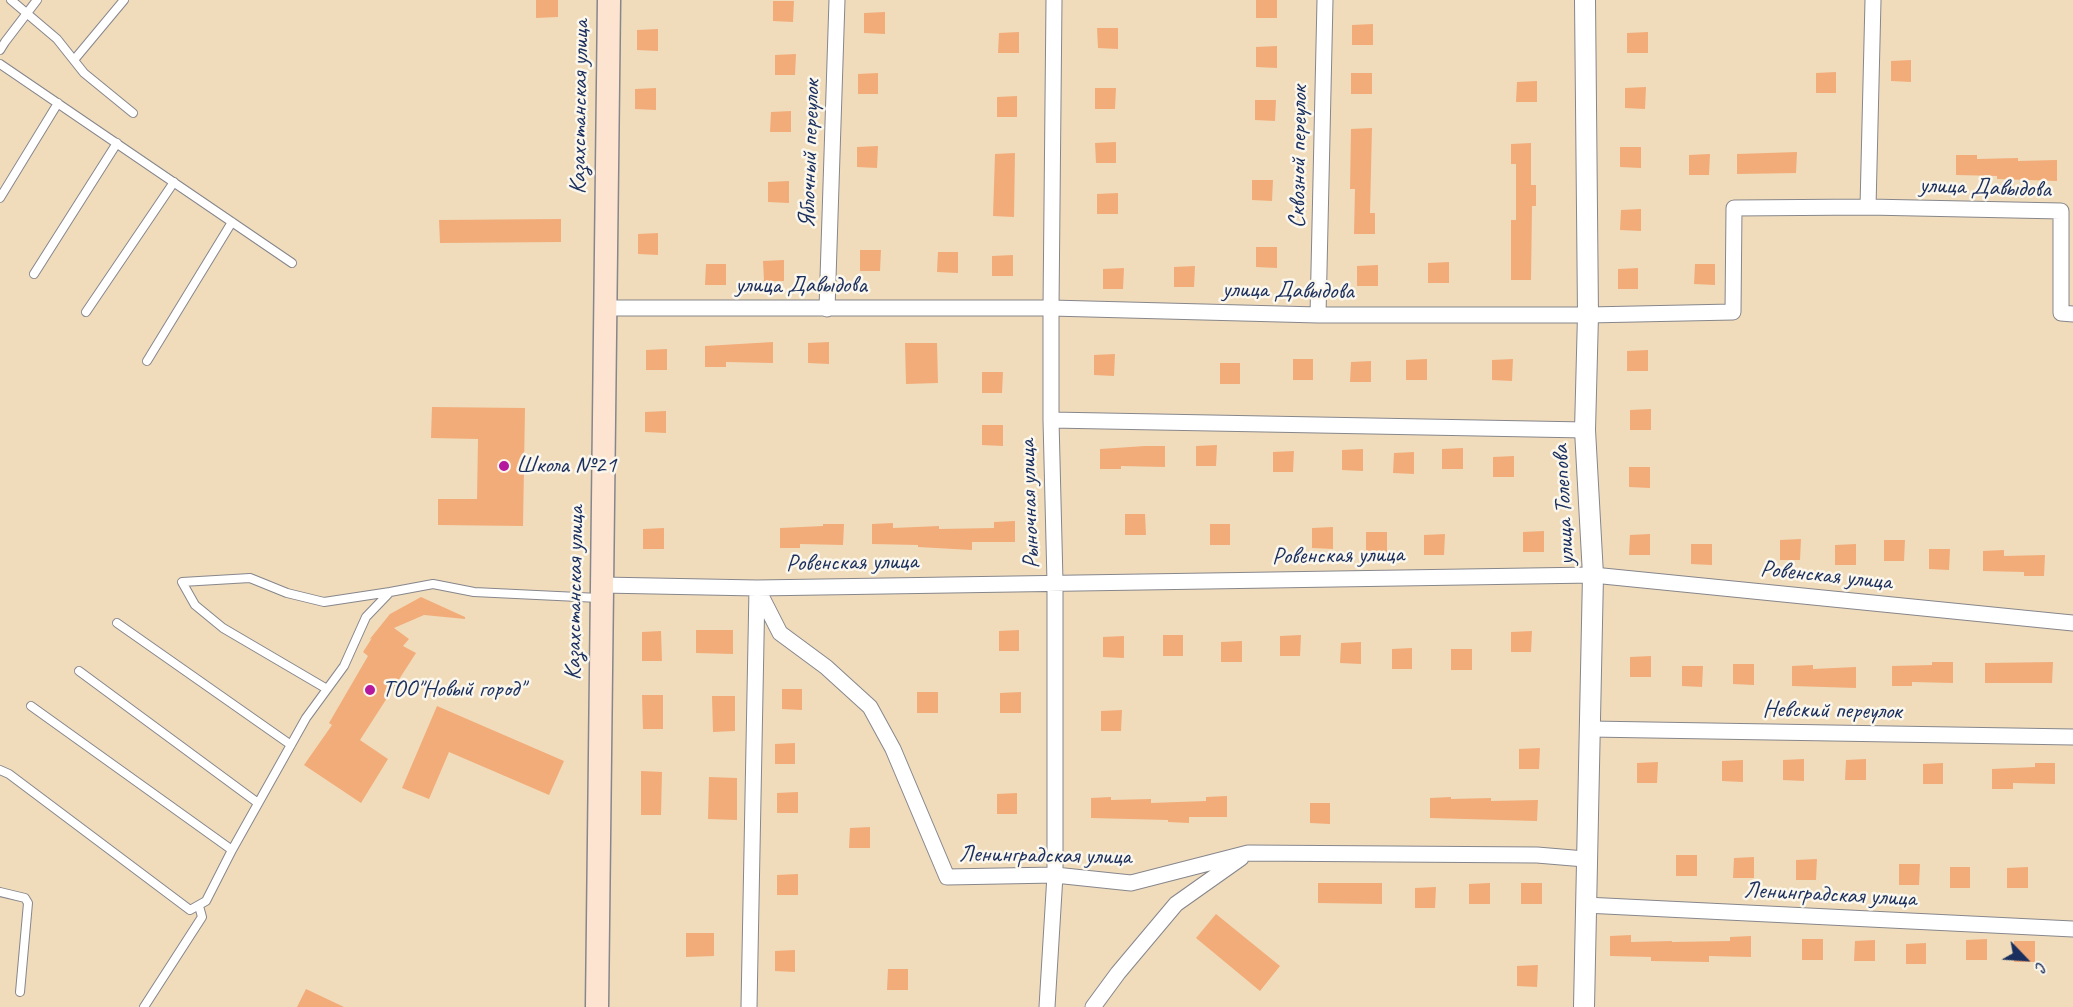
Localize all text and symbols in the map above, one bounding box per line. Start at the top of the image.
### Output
street label: Казахстанская улица [564,20,596,194]
street label: Яблочный переулок [793,79,827,229]
street label: Сквозной переулок [1283,85,1315,229]
street label: улица Давыдова [1919,171,2051,205]
street label: улица Давыдова [735,272,867,300]
street label: улица Давыдова [1222,275,1354,307]
street label: Рыночная улица [1013,439,1047,569]
street label: улица Толепова [1546,444,1582,566]
place label: Школа №21 [516,452,616,480]
marker: Школа №21 [497,459,511,473]
street label: Казахстанская улица [559,506,591,680]
street label: Ровенская улица [1272,540,1404,572]
street label: Ровенская улица [786,547,918,579]
street label: Ровенская улица [1759,555,1893,597]
place label: ТОО"Новый город" [382,676,525,704]
marker: ТОО"Новый город" [363,683,377,697]
street label: Невский переулок [1762,695,1902,727]
street label: Ленинградская улица [959,840,1131,872]
street label: Ленинградская улица [1743,876,1917,914]
north arrow [1995,929,2055,989]
text: С [2031,959,2052,974]

